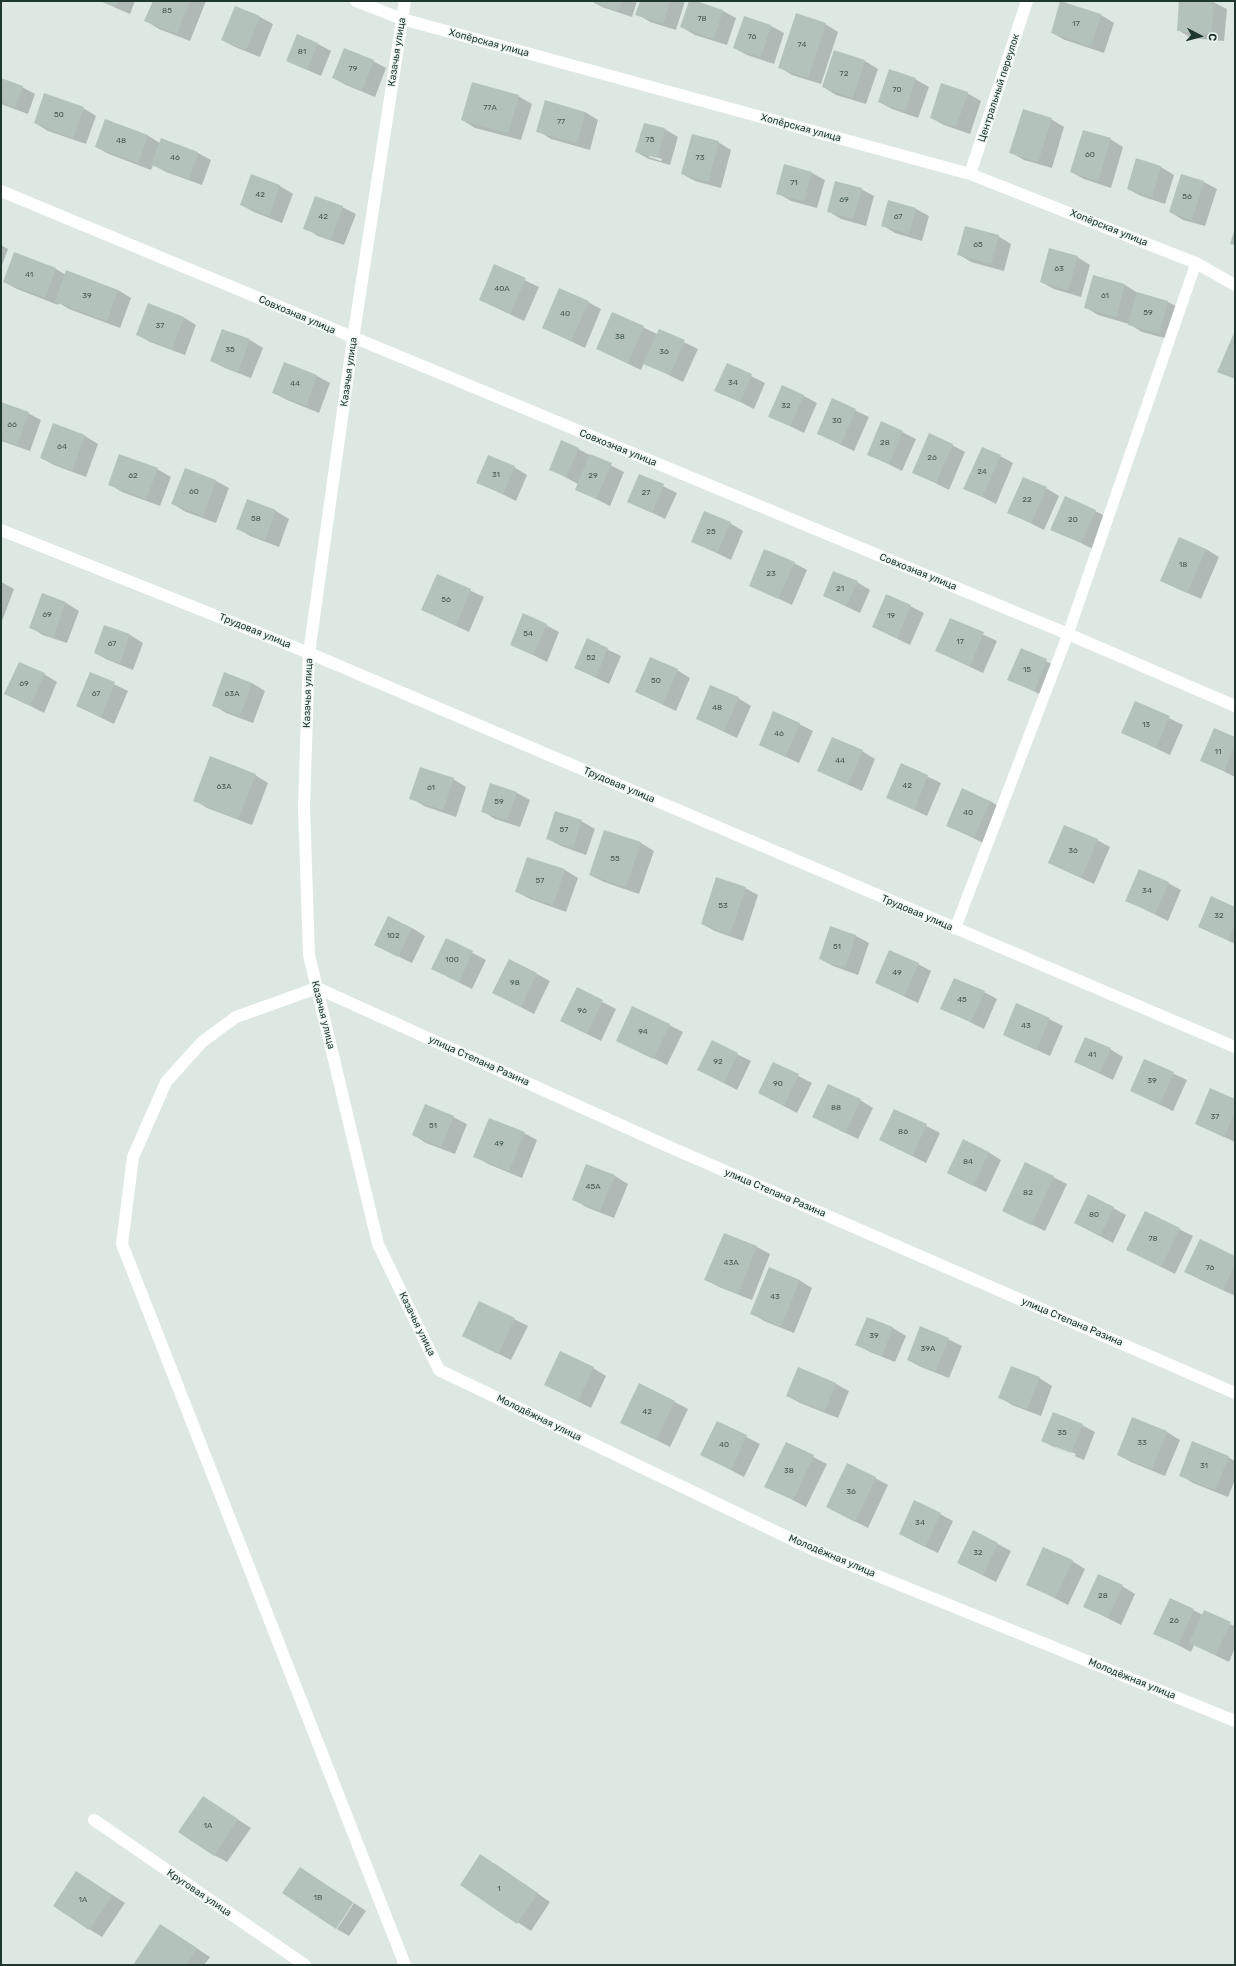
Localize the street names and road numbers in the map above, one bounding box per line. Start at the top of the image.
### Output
street label: Казачья улица [386,17,408,87]
street label: Хопёрская улица [448,27,530,59]
street label: Центральный переулок [976,32,1022,144]
street label: Хопёрская улица [760,112,842,144]
street label: Хопёрская улица [1068,207,1150,249]
street label: Совхозная улица [257,293,337,337]
street label: Казачья улица [338,337,360,407]
street label: Совхозная улица [577,427,659,469]
street label: Совхозная улица [877,551,959,593]
street label: Трудовая улица [217,611,293,651]
street label: Казачья улица [301,658,315,728]
street label: Трудовая улица [581,765,657,805]
street label: Трудовая улица [879,893,955,933]
street label: Казачья улица [309,980,337,1050]
street label: улица Степана Разина [427,1033,531,1089]
street label: улица Степана Разина [723,1166,827,1220]
street label: Казачья улица [396,1290,438,1358]
street label: улица Степана Разина [1020,1295,1124,1349]
street label: Молодёжная улица [495,1392,583,1444]
street label: Молодёжная улица [787,1532,877,1580]
street label: Молодёжная улица [1087,1656,1177,1702]
street label: Круговая улица [164,1867,234,1919]

